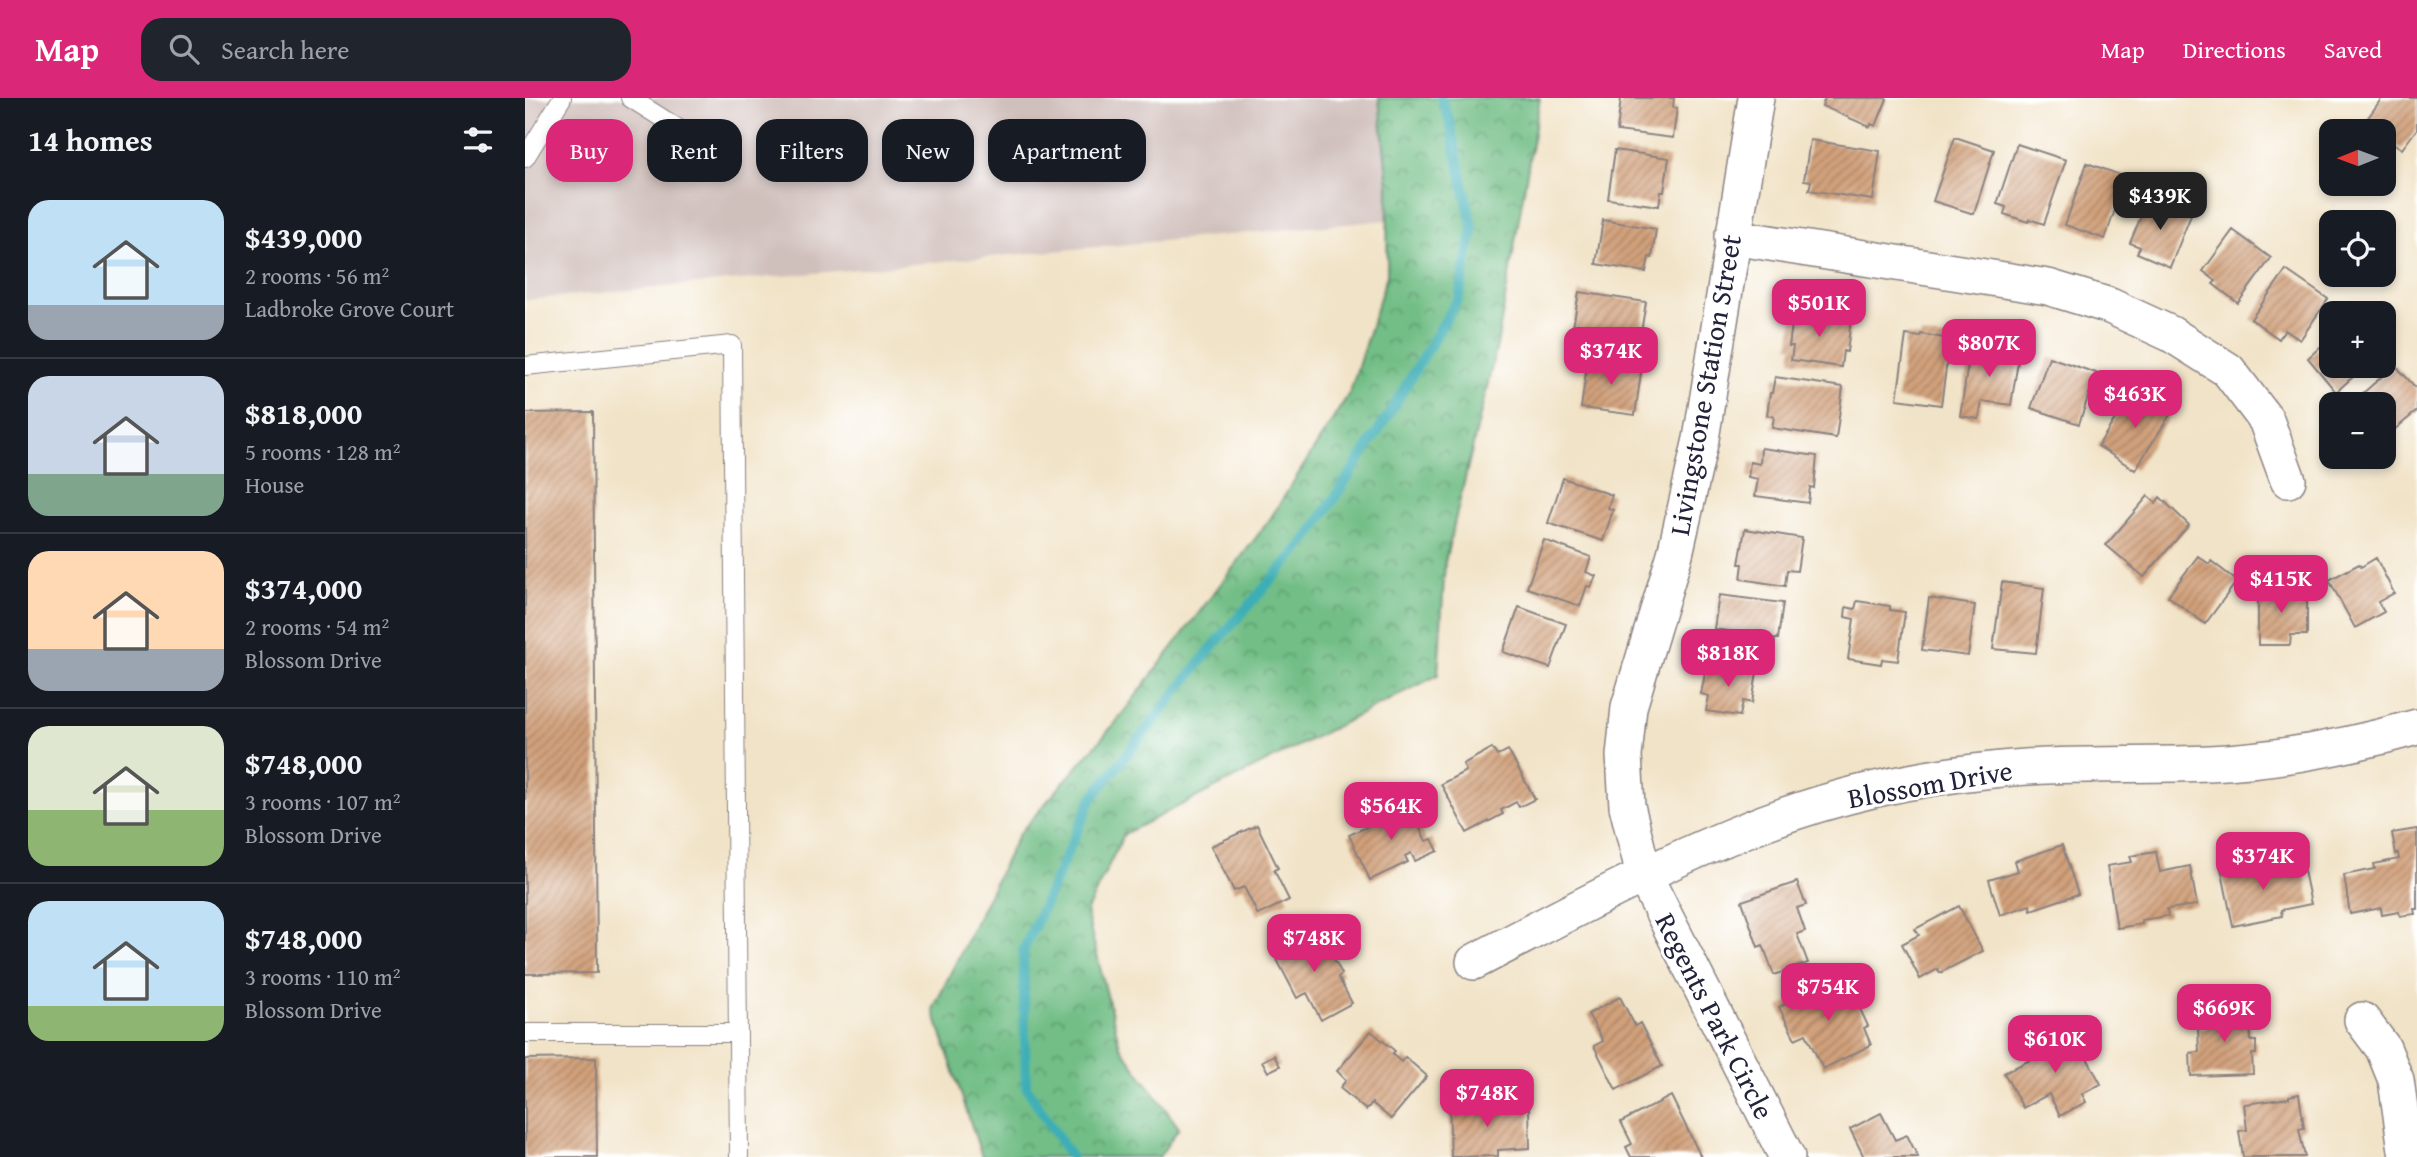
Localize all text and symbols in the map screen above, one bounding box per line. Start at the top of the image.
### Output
search box [141,18,631,81]
text: Map [35,25,99,73]
icon: search [165,30,203,68]
text: Search here [221,30,349,69]
text: Map [2101,32,2145,67]
text: Directions [2183,32,2286,67]
text: Saved [2324,32,2382,67]
text: 14 homes [28,118,153,162]
chip: Buy [546,119,633,182]
chip: Rent [647,119,742,182]
chip: Filters [756,119,868,182]
chip: New [882,119,974,182]
chip: Apartment [988,119,1146,182]
north arrow [2319,119,2396,196]
map controls [2319,119,2396,469]
icon: filters [459,121,497,159]
pin: $439K [2111,172,2209,232]
text: $439K [2129,178,2191,211]
button: locate [2319,210,2396,287]
text: $439,000 [245,215,362,259]
icon: home [84,228,168,312]
street label: Livingstone Station Street [1658,231,1751,539]
text: 2 rooms · 56 m² [245,259,389,292]
pin: $501K [1770,280,1868,339]
text: $501K [1788,285,1850,318]
text: Ladbroke Grove Court [245,292,454,325]
button: + [2319,301,2396,378]
pin: $807K [1940,320,2038,379]
text: $807K [1958,325,2020,358]
pin: $374K [1562,328,1660,387]
text: $374K [1580,333,1642,366]
pin: $463K [2086,370,2184,430]
text: $463K [2104,376,2166,409]
text: $818,000 [245,391,362,435]
button: − [2319,392,2396,469]
icon: home [84,404,168,488]
text: 5 rooms · 128 m² [245,435,400,468]
text: House [245,468,304,501]
pin: $415K [2232,556,2330,615]
text: $415K [2250,561,2312,594]
text: $374,000 [245,566,362,610]
icon: home [84,579,168,663]
text: 2 rooms · 54 m² [245,610,389,643]
pin: $818K [1679,630,1777,689]
text: $818K [1697,635,1759,668]
text: Blossom Drive [245,643,382,676]
text: $748,000 [245,741,362,785]
street label: Blossom Drive [1844,749,2015,818]
icon: home [84,754,168,838]
pin: $564K [1342,782,1440,842]
text: 3 rooms · 107 m² [245,785,400,818]
text: $564K [1360,788,1422,821]
text: Blossom Drive [245,818,382,851]
pin: $374K [2214,832,2312,892]
text: $374K [2232,838,2294,871]
street label: Regents Park Circle [1646,906,1785,1126]
pin: $748K [1265,914,1363,974]
text: $748,000 [245,916,362,960]
text: $748K [1283,920,1345,953]
icon: home [84,929,168,1013]
text: 3 rooms · 110 m² [245,960,400,993]
pin: $754K [1779,964,1877,1023]
text: $754K [1797,969,1859,1002]
pin: $669K [2175,984,2273,1044]
text: $669K [2193,990,2255,1023]
text: Blossom Drive [245,993,382,1026]
pin: $610K [2006,1016,2104,1075]
text: $610K [2024,1021,2086,1054]
pin: $748K [1438,1070,1536,1129]
text: $748K [1456,1075,1518,1108]

